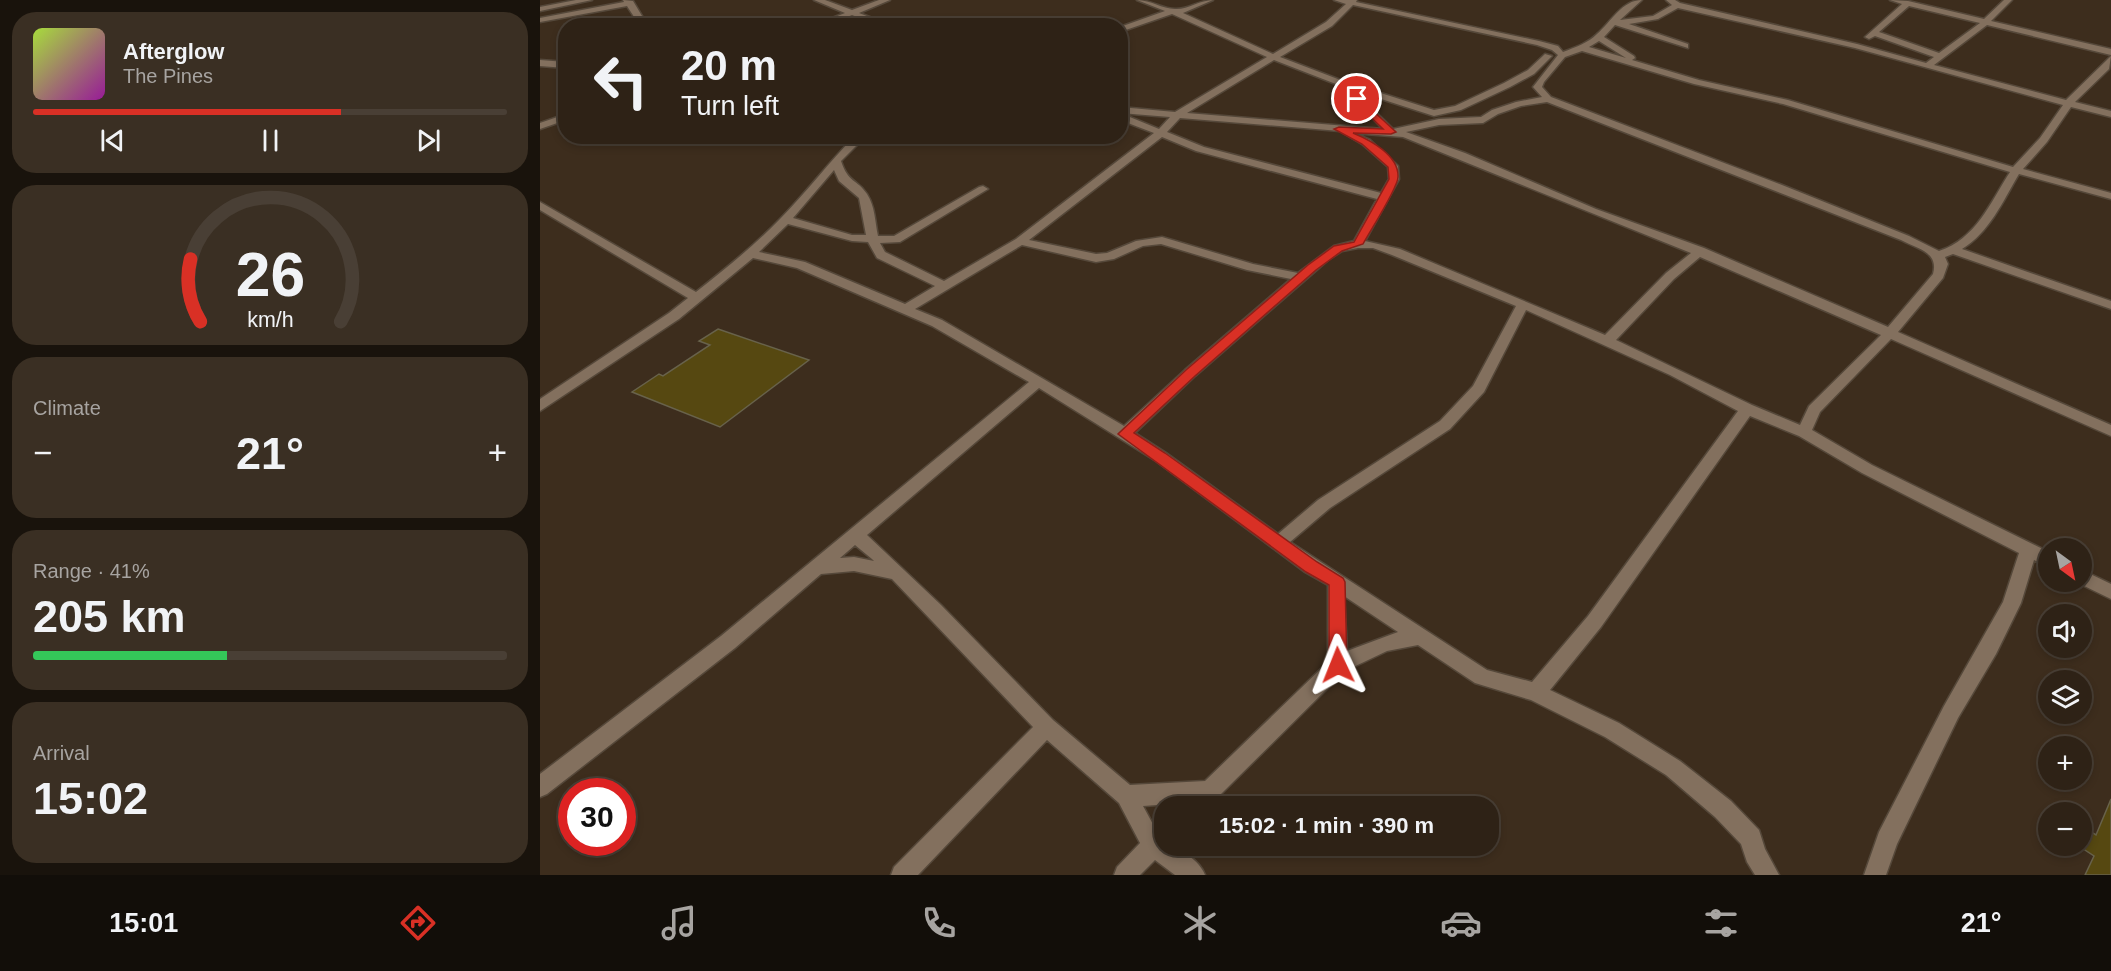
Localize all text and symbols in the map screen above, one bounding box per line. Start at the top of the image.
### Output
text: Afterglow [123,39,224,64]
icon: left [582,42,660,120]
text: 20 m [681,42,777,89]
text: The Pines [123,65,213,87]
pin [1331,73,1382,124]
icon: arrive [1340,82,1373,115]
text: Turn left [681,91,779,121]
icon: previous [96,124,129,157]
icon: pause [254,124,287,157]
icon: next [412,124,445,157]
text: 26 [235,240,305,309]
text: km/h [247,308,293,332]
text: Climate [33,397,101,419]
text: 21° [236,428,304,479]
text: − [33,434,52,471]
text: + [488,434,507,471]
north arrow [2038,538,2092,592]
map controls [2038,538,2092,856]
text: Range · 41% [33,560,150,582]
text: 205 km [33,591,186,642]
button: sound [2038,604,2092,658]
position arrow [1306,633,1370,697]
button: layers [2038,670,2092,724]
button: + [2038,736,2092,790]
text: Arrival [33,742,90,764]
text: 15:02 [33,773,148,824]
speed limit sign: 30 [558,778,636,856]
button: − [2038,802,2092,856]
text: 15:02 · 1 min · 390 m [1219,813,1434,838]
icon: directions [397,902,439,944]
icon: music [658,902,700,944]
icon: phone [918,902,960,944]
icon: climate [1179,902,1221,944]
icon: car [1440,902,1482,944]
icon: filters [1700,902,1742,944]
text: 15:01 [109,908,178,938]
text: 21° [1961,908,2002,938]

